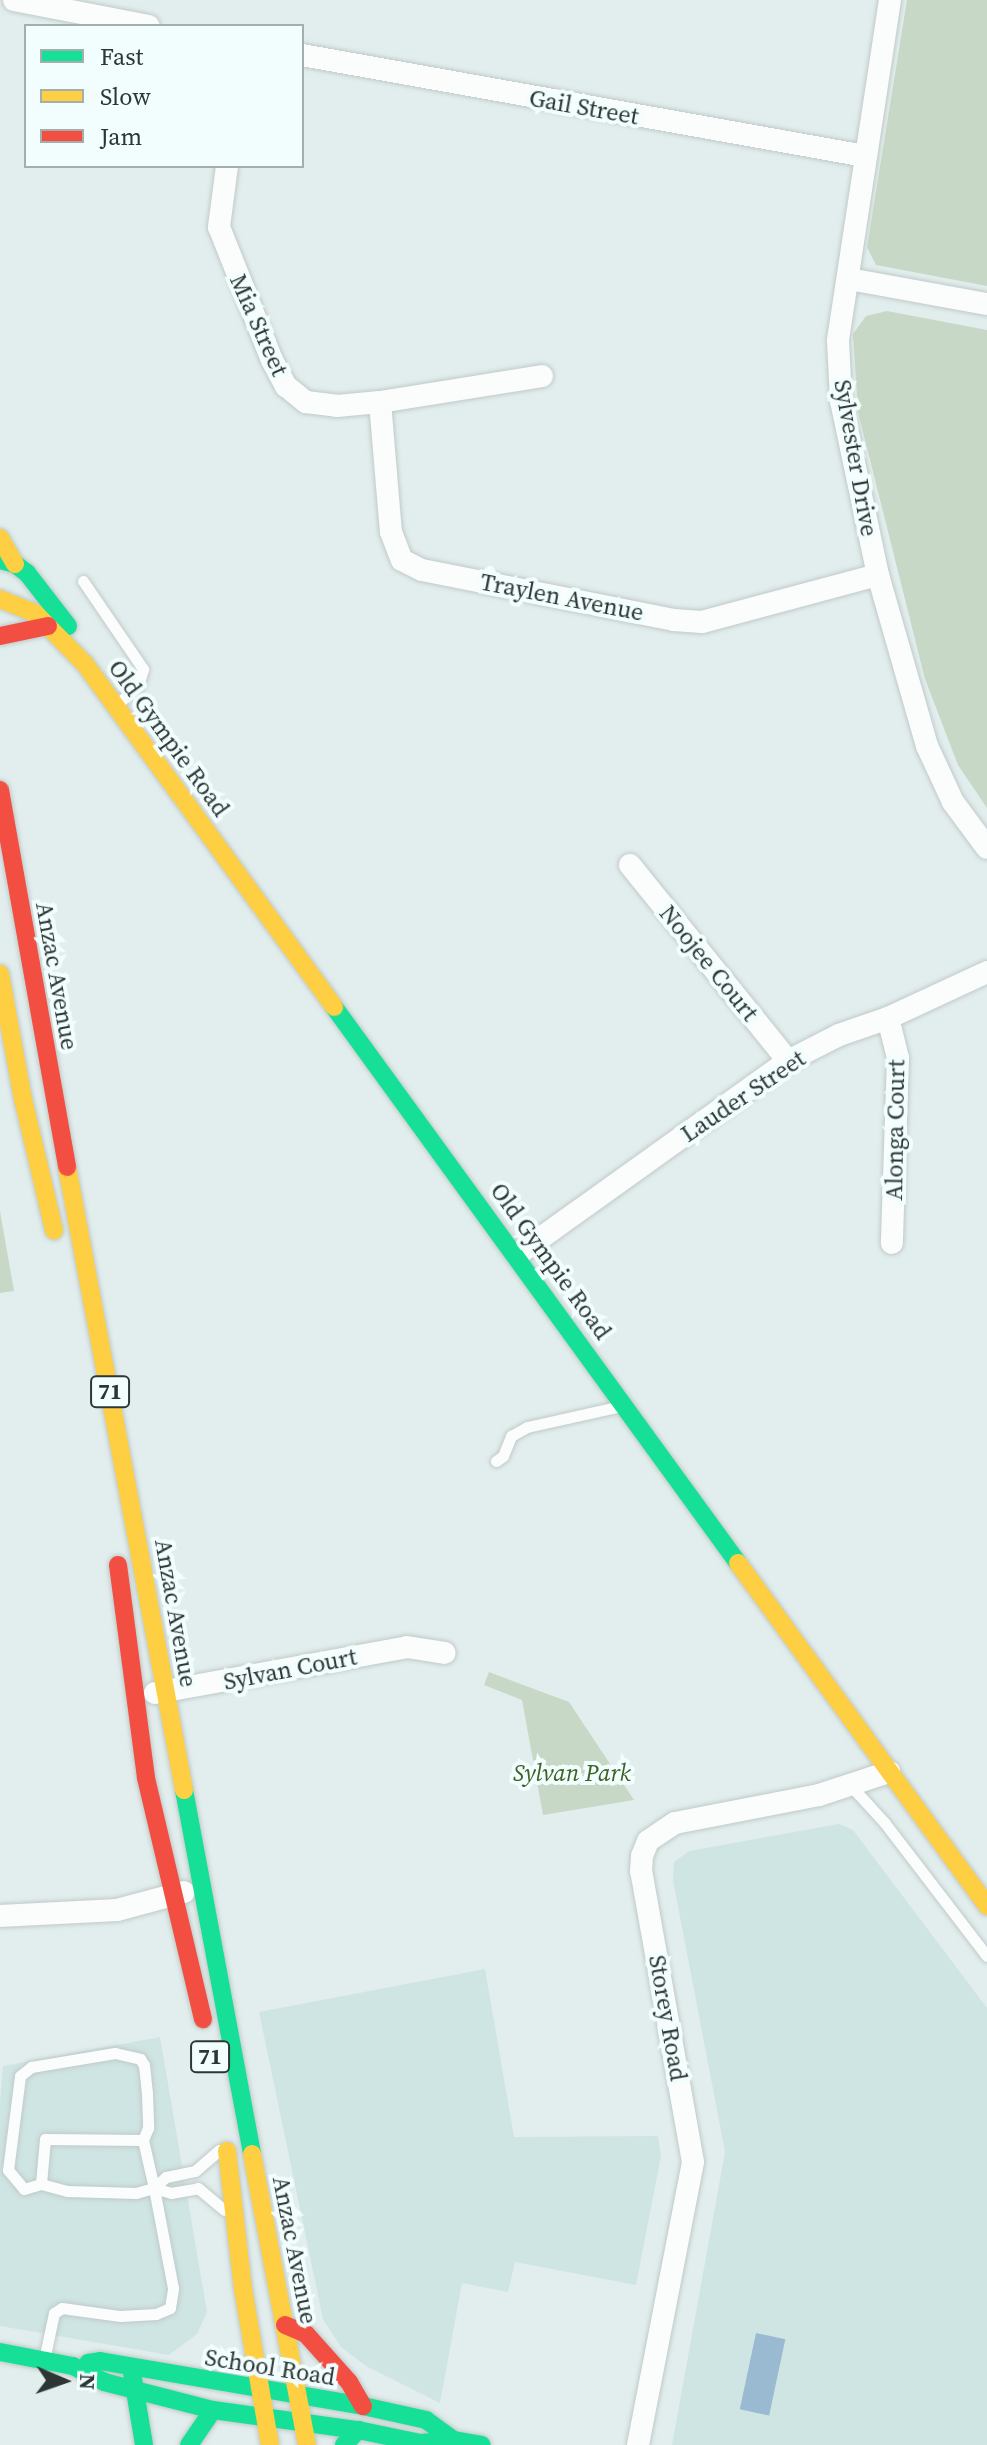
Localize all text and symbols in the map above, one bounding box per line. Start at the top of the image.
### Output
legend [24,24,304,168]
text: Fast [100,40,143,73]
text: Slow [100,80,151,113]
street label: Gail Street [527,83,641,131]
text: Jam [100,120,142,153]
street label: Mia Street [224,270,294,380]
street label: Sylvester Drive [828,377,884,539]
street label: Traylen Avenue [478,567,646,627]
street label: Old Gympie Road [103,654,235,822]
street label: Noojee Court [653,899,765,1027]
street label: Anzac Avenue [30,900,84,1052]
street label: Lauder Street [675,1044,811,1148]
street label: Alonga Court [879,1059,911,1201]
street label: Old Gympie Road [485,1177,617,1345]
road number: 71 [90,1374,130,1410]
street label: Anzac Avenue [149,1537,203,1689]
street label: Sylvan Court [221,1642,359,1696]
park label: Sylvan Park [513,1759,631,1787]
street label: Storey Road [643,1953,693,2083]
road number: 71 [190,2039,230,2075]
street label: Anzac Avenue [267,2174,323,2326]
north arrow [24,2341,104,2421]
street label: School Road [203,2342,337,2392]
text: N [73,2373,103,2390]

